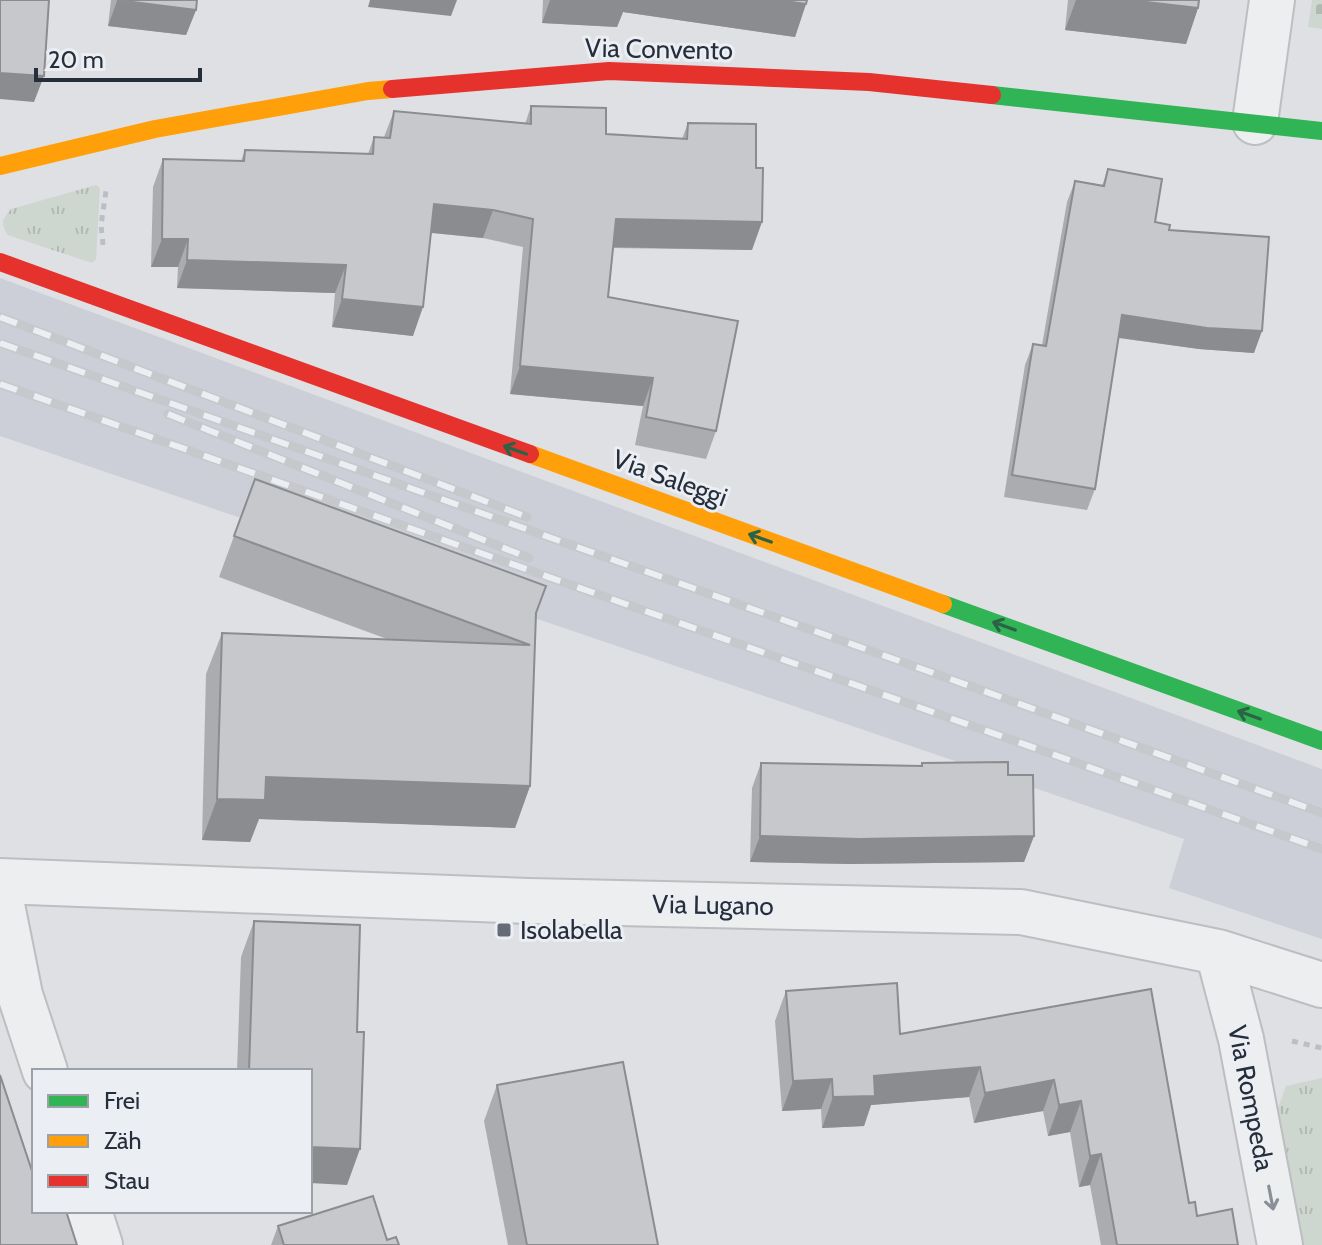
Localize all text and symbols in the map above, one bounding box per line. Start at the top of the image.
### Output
scale bar [36,32,200,82]
street label: Via Convento [585,32,733,66]
text: 20 m [48,45,104,74]
one-way arrow [503,441,528,456]
street label: Via Saleggi [608,442,732,514]
one-way arrow [748,530,772,544]
one-way arrow [992,618,1017,633]
one-way arrow [1237,707,1261,721]
street label: Via Lugano [652,888,774,922]
place label: Isolabella [520,914,623,946]
marker: Isolabella [495,921,513,939]
street label: Via Rompeda [1221,1022,1281,1174]
legend [32,1069,312,1213]
text: Frei [104,1086,140,1115]
text: Zäh [104,1126,141,1155]
text: Stau [104,1166,150,1195]
one-way arrow [1264,1185,1279,1210]

